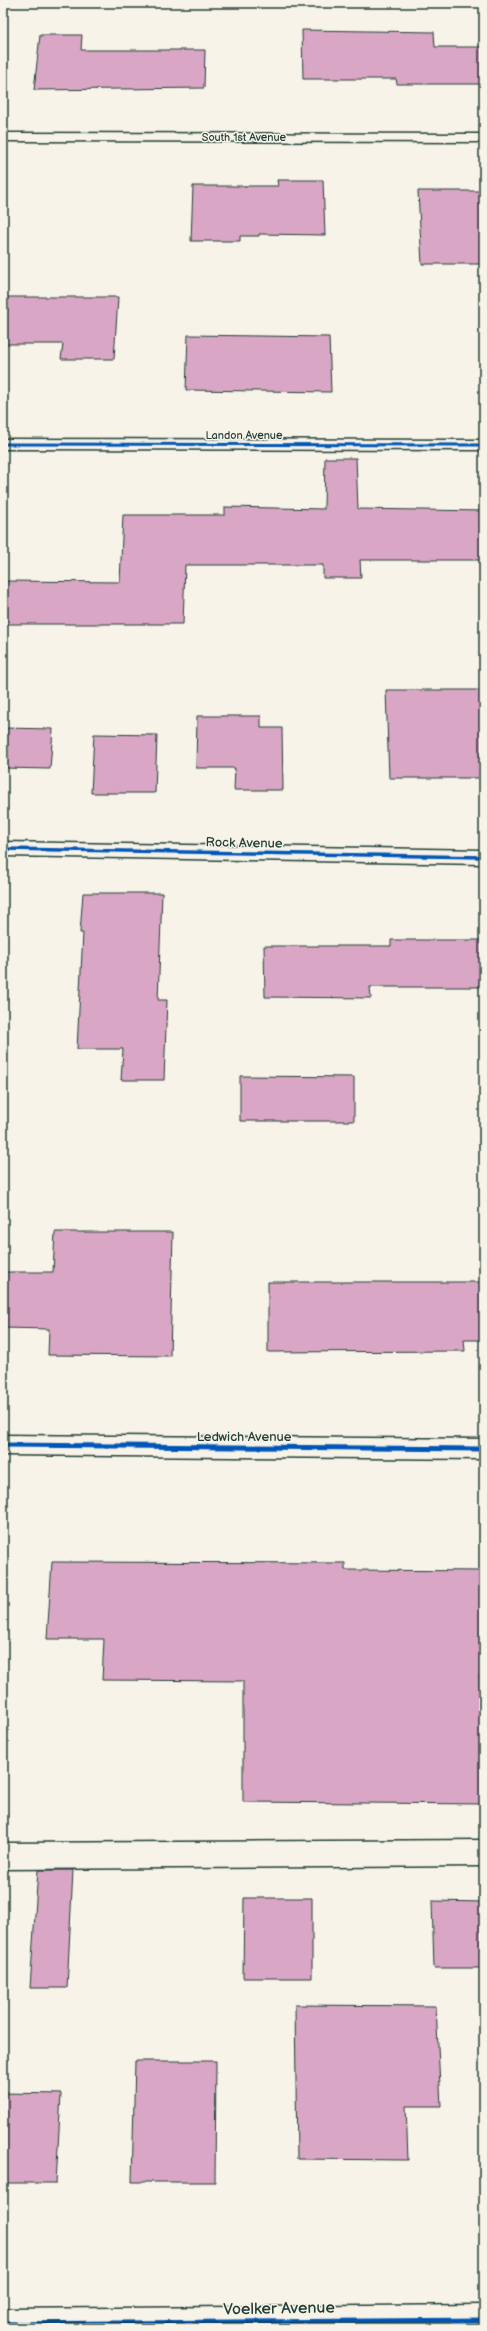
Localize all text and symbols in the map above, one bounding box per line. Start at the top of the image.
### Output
street label: South 1st Avenue [202,131,287,144]
street label: Landon Avenue [205,429,283,442]
street label: Rock Avenue [205,834,283,852]
street label: Ledwich Avenue [197,1429,292,1445]
street label: Voelker Avenue [223,2299,335,2319]

